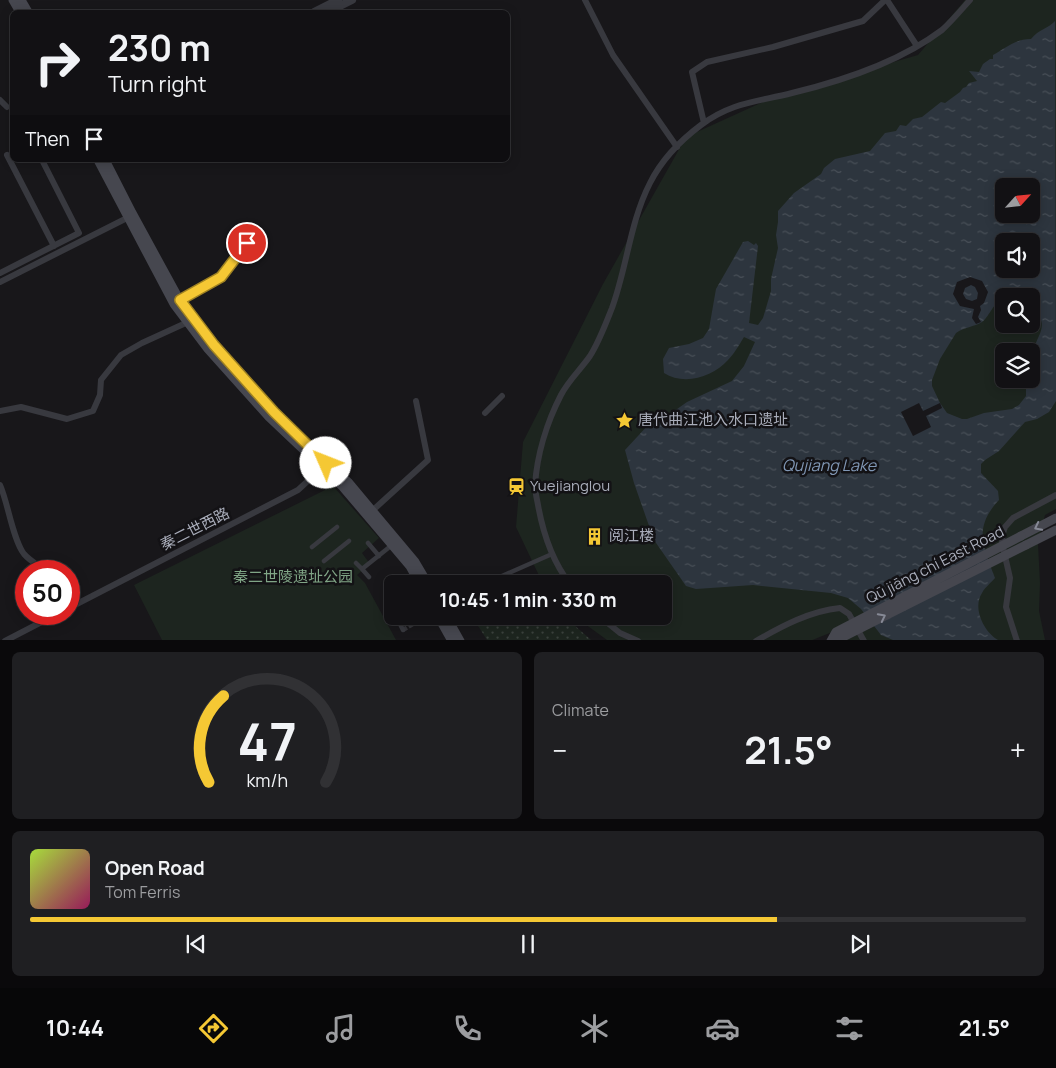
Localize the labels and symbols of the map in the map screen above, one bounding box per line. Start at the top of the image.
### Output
north arrow [995,178,1040,222]
pin [226,222,268,264]
place label: 唐代曲江池入水口遗址 [638,409,788,430]
place icon: 唐代曲江池入水口遗址 [614,410,634,430]
position arrow [299,436,351,488]
water label: Qujiang Lake [782,454,878,476]
place label: Yuejianglou [530,475,610,496]
station icon: Yuejianglou [506,476,526,496]
street label: 秦二世西路 [157,502,233,555]
street label: Qū jiāng chí East Road [862,521,1007,608]
one-way arrow [1035,521,1044,531]
place label: 阅江楼 [609,525,654,546]
building icon: 阅江楼 [585,526,605,546]
speed limit sign: 50 [15,560,80,625]
park label: 秦二世陵遗址公园 [233,566,353,587]
one-way arrow [877,613,886,623]

